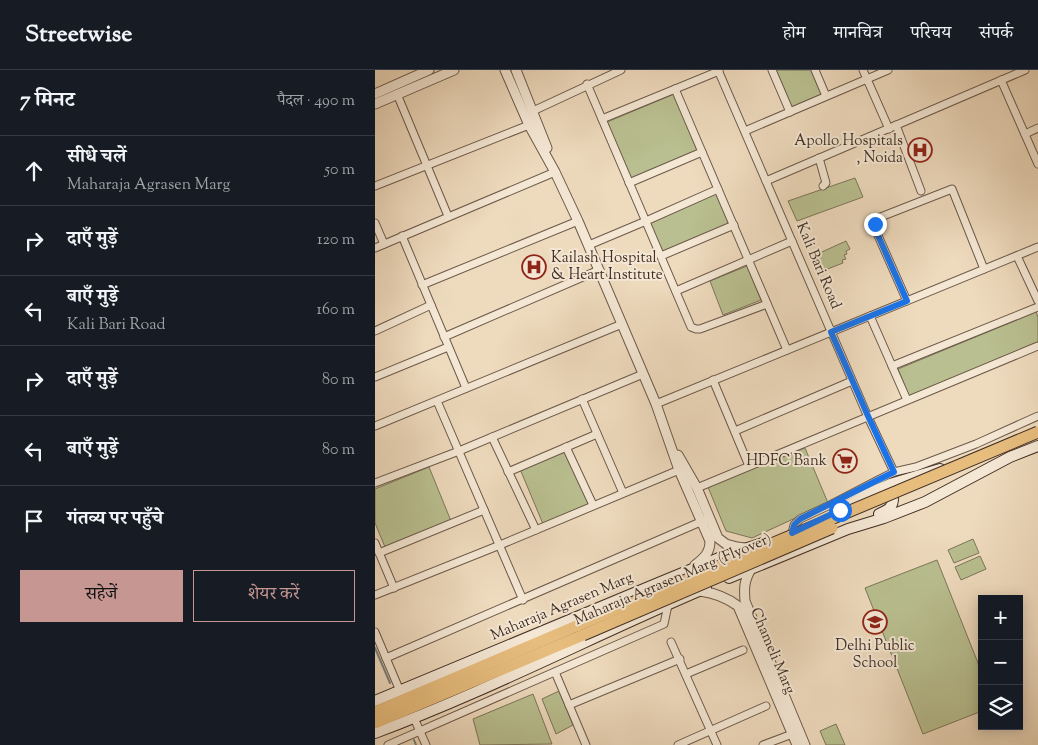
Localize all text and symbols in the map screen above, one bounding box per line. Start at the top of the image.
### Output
text: Streetwise [25,18,132,52]
text: होम [783,21,806,47]
text: मानचित्र [834,21,882,47]
text: परिचय [910,21,951,47]
text: संपर्क [979,21,1013,47]
text: 7 मिनट [20,86,75,116]
text: पैदल · 490 m [277,90,355,113]
place label: Apollo Hospitals , Noida [794,131,903,169]
hospital icon: Apollo Hospitals , Noida [907,137,933,163]
text: सीधे चलें [67,144,126,171]
icon: ahead [20,157,48,185]
text: 50 m [324,159,355,182]
text: Maharaja Agrasen Marg [67,174,230,197]
route end [864,213,887,236]
street label: Kali Bari Road [790,219,846,313]
text: दाएँ मुड़ें [67,226,118,253]
icon: right [20,227,48,255]
text: 120 m [317,229,355,252]
place label: Kailash Hospital & Heart Institute [551,248,663,286]
hospital icon: Kailash Hospital & Heart Institute [521,254,547,280]
text: बाएँ मुड़ें [67,284,118,311]
icon: left [20,297,48,325]
text: 160 m [317,299,355,322]
text: Kali Bari Road [67,314,166,337]
text: दाएँ मुड़ें [67,366,118,393]
icon: right [20,367,48,395]
text: 80 m [322,369,355,392]
text: बाएँ मुड़ें [67,436,118,463]
icon: left [20,437,48,465]
text: 80 m [322,439,355,462]
supermarket icon: HDFC Bank [832,448,858,474]
place label: HDFC Bank [746,451,827,472]
route start [829,499,852,522]
text: गंतव्य पर पहुँचे [67,506,163,533]
icon: arrive [20,507,48,535]
street label: Maharaja Agrasen Marg (Flyover) [571,529,775,631]
street label: Maharaja Agrasen Marg [487,567,637,647]
button: सहेजें [20,570,183,622]
button: शेयर करें [193,570,355,622]
map controls [978,595,1023,730]
button: + [978,595,1023,640]
street label: Chameli Marg [744,605,800,697]
school or university icon: Delhi Public School [862,609,888,635]
place label: Delhi Public School [835,636,915,674]
button: − [978,640,1023,685]
button: layers [978,685,1023,730]

